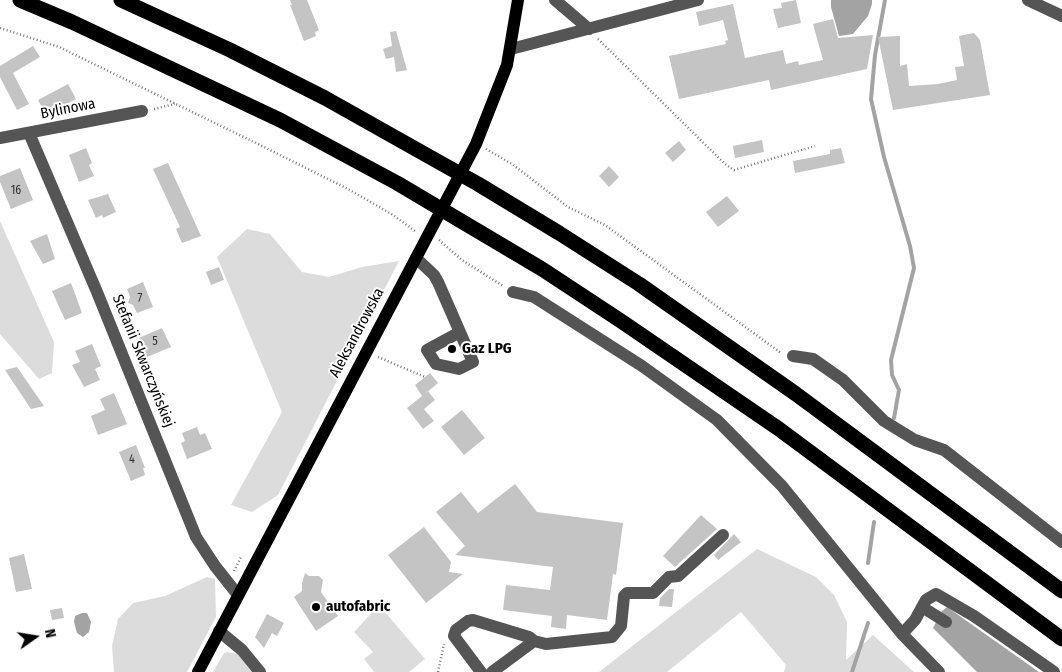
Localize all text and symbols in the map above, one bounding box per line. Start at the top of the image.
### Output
street label: Bylinowa [39,95,97,123]
house number: 16 [11,184,21,198]
street label: Aleksandrowska [326,285,388,381]
street label: Stefanii Skwarczyńskiej [108,292,178,430]
house number: 7 [138,292,142,306]
house number: 5 [152,335,158,349]
place label: Gaz LPG [462,340,512,358]
marker: Gaz LPG [446,343,458,355]
house number: 4 [129,453,135,467]
place label: autofabric [326,598,390,616]
marker: autofabric [310,601,322,613]
north arrow [10,612,60,662]
text: N [41,628,59,640]

